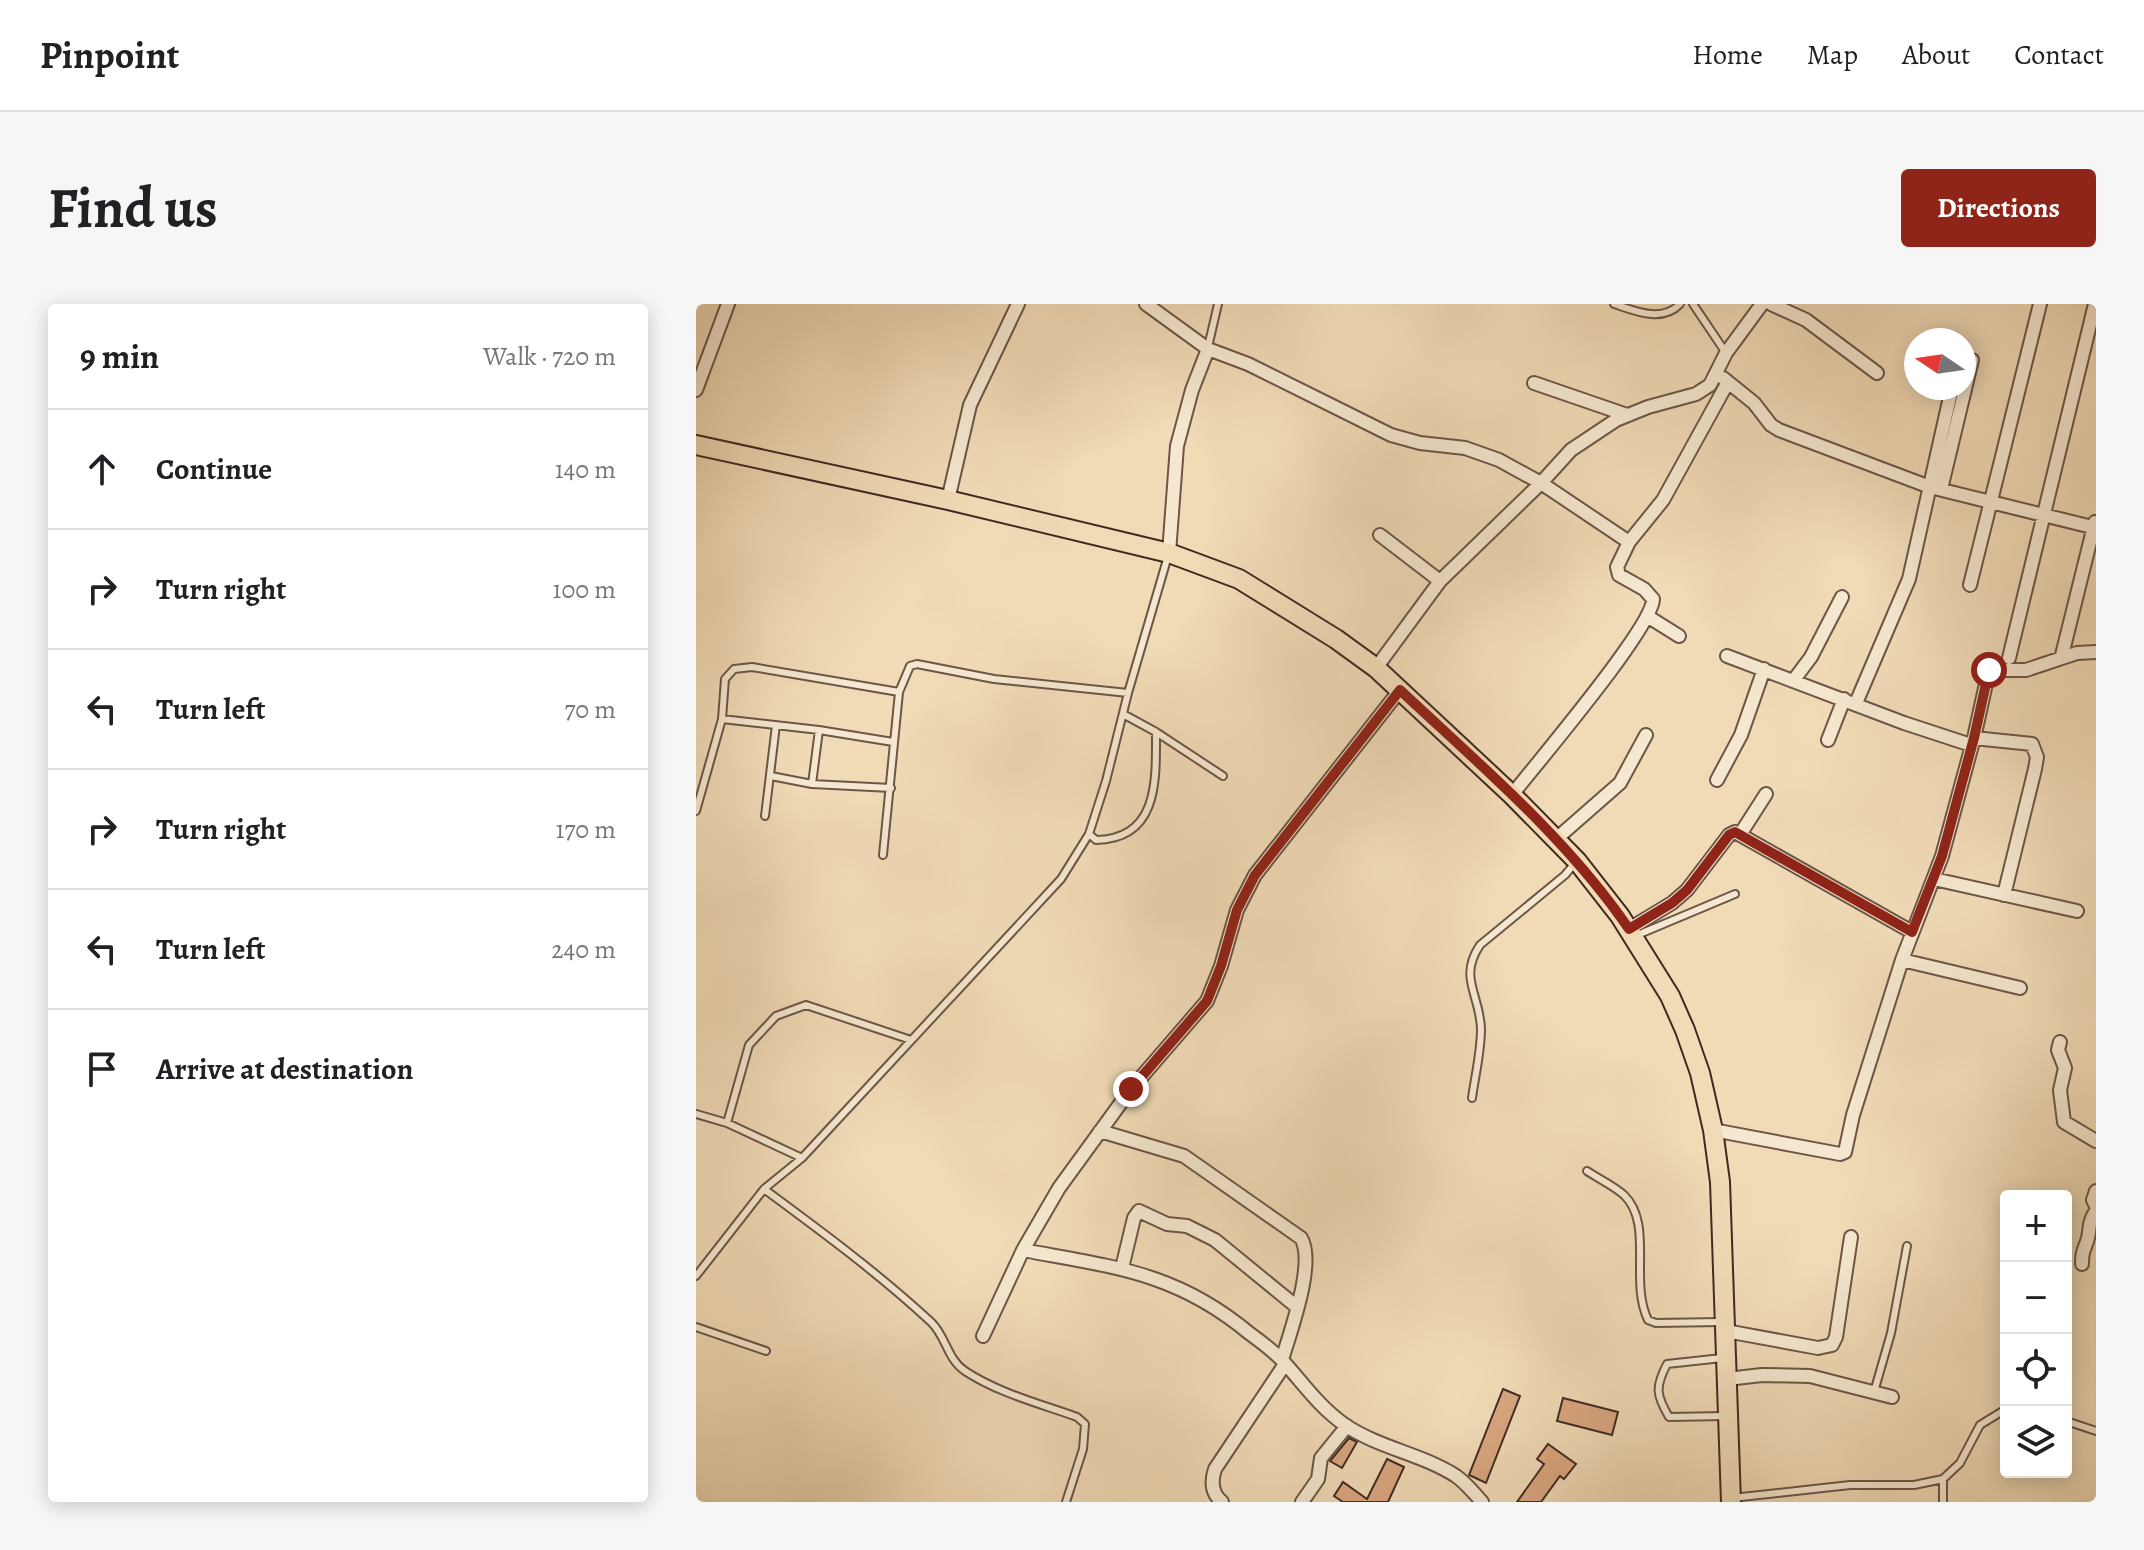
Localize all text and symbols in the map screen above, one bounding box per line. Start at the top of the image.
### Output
text: Pinpoint [40,29,179,81]
text: Home [1692,36,1763,74]
text: Map [1807,36,1858,74]
text: About [1902,36,1970,74]
text: Contact [2014,36,2104,74]
button: Directions [1901,169,2096,247]
text: Find us [48,170,218,246]
north arrow [1904,328,1976,400]
text: 9 min [80,333,159,380]
text: Walk · 720 m [483,339,616,374]
icon: ahead [80,447,124,491]
text: Continue [156,449,272,489]
text: 140 m [555,452,616,487]
icon: right [80,567,124,611]
text: Turn right [156,569,286,609]
text: 100 m [553,572,616,607]
route start [1971,652,2007,688]
icon: left [80,687,124,731]
text: Turn left [156,689,265,729]
text: 70 m [564,692,616,727]
icon: right [80,807,124,851]
text: Turn right [156,809,286,849]
text: 170 m [556,812,616,847]
icon: left [80,927,124,971]
text: Turn left [156,929,265,969]
text: 240 m [551,932,616,967]
icon: arrive [80,1047,124,1091]
text: Arrive at destination [156,1049,413,1089]
route end [1113,1071,1149,1107]
map controls [2000,1190,2072,1478]
button: + [2000,1190,2072,1262]
button: − [2000,1262,2072,1334]
button: locate [2000,1334,2072,1406]
button: layers [2000,1406,2072,1478]

